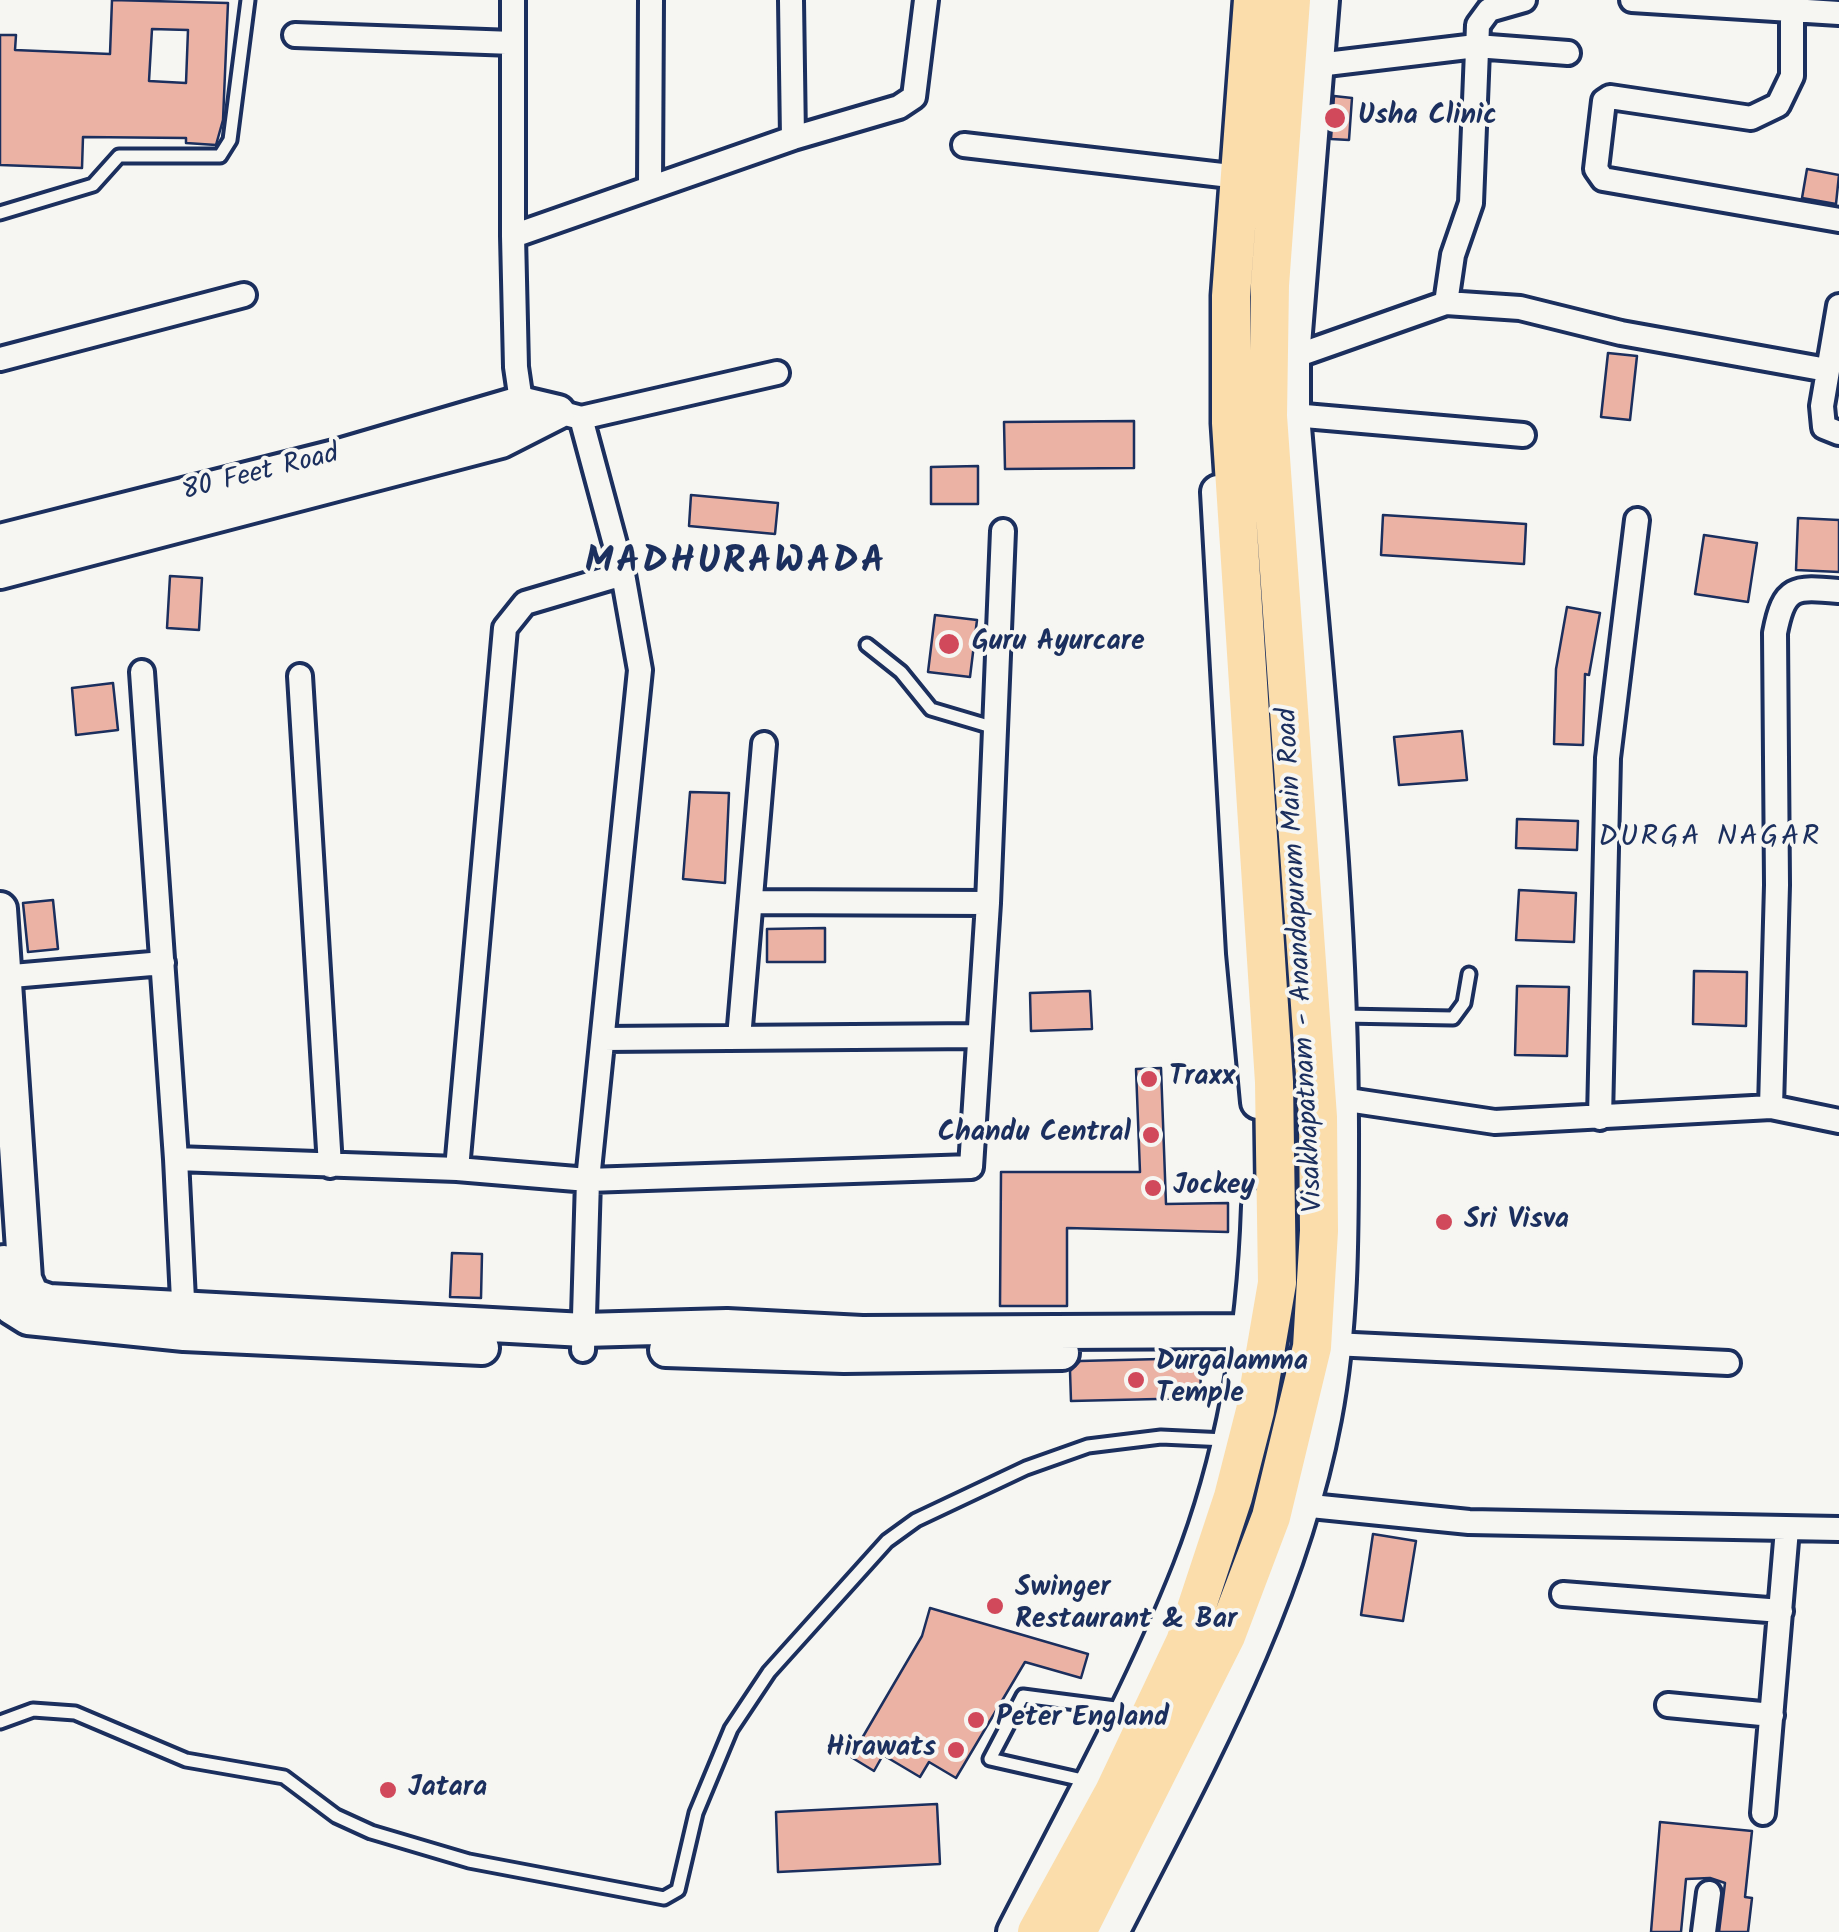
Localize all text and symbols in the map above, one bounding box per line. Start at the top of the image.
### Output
place label: Usha Clinic [1358,101,1497,135]
marker: Usha Clinic [1322,105,1348,131]
street label: 80 Feet Road [179,439,343,511]
district label: MADHURAWADA [585,543,887,589]
place label: Guru Ayurcare [972,627,1145,661]
marker: Guru Ayurcare [936,631,962,657]
street label: Visakhapatnam - Anandapuram Main Road [1273,707,1333,1213]
district label: DURGA NAGAR [1598,822,1822,858]
place label: Traxx [1169,1062,1235,1096]
marker: Traxx [1138,1068,1160,1090]
place label: Chandu Central [938,1118,1131,1152]
marker: Chandu Central [1140,1124,1162,1146]
place label: Jockey [1173,1171,1255,1205]
marker: Jockey [1142,1177,1164,1199]
place label: Sri Visva [1464,1205,1569,1239]
marker: Sri Visva [1433,1211,1455,1233]
place label: Durgalamma Temple [1156,1347,1308,1413]
marker: Durgalamma Temple [1125,1369,1147,1391]
place label: Swinger Restaurant & Bar [1015,1573,1237,1639]
marker: Swinger Restaurant & Bar [984,1595,1006,1617]
place label: Peter England [996,1703,1169,1737]
marker: Peter England [965,1709,987,1731]
place label: Hirawats [826,1733,936,1767]
marker: Hirawats [945,1739,967,1761]
place label: Jatara [408,1773,487,1807]
marker: Jatara [377,1779,399,1801]

